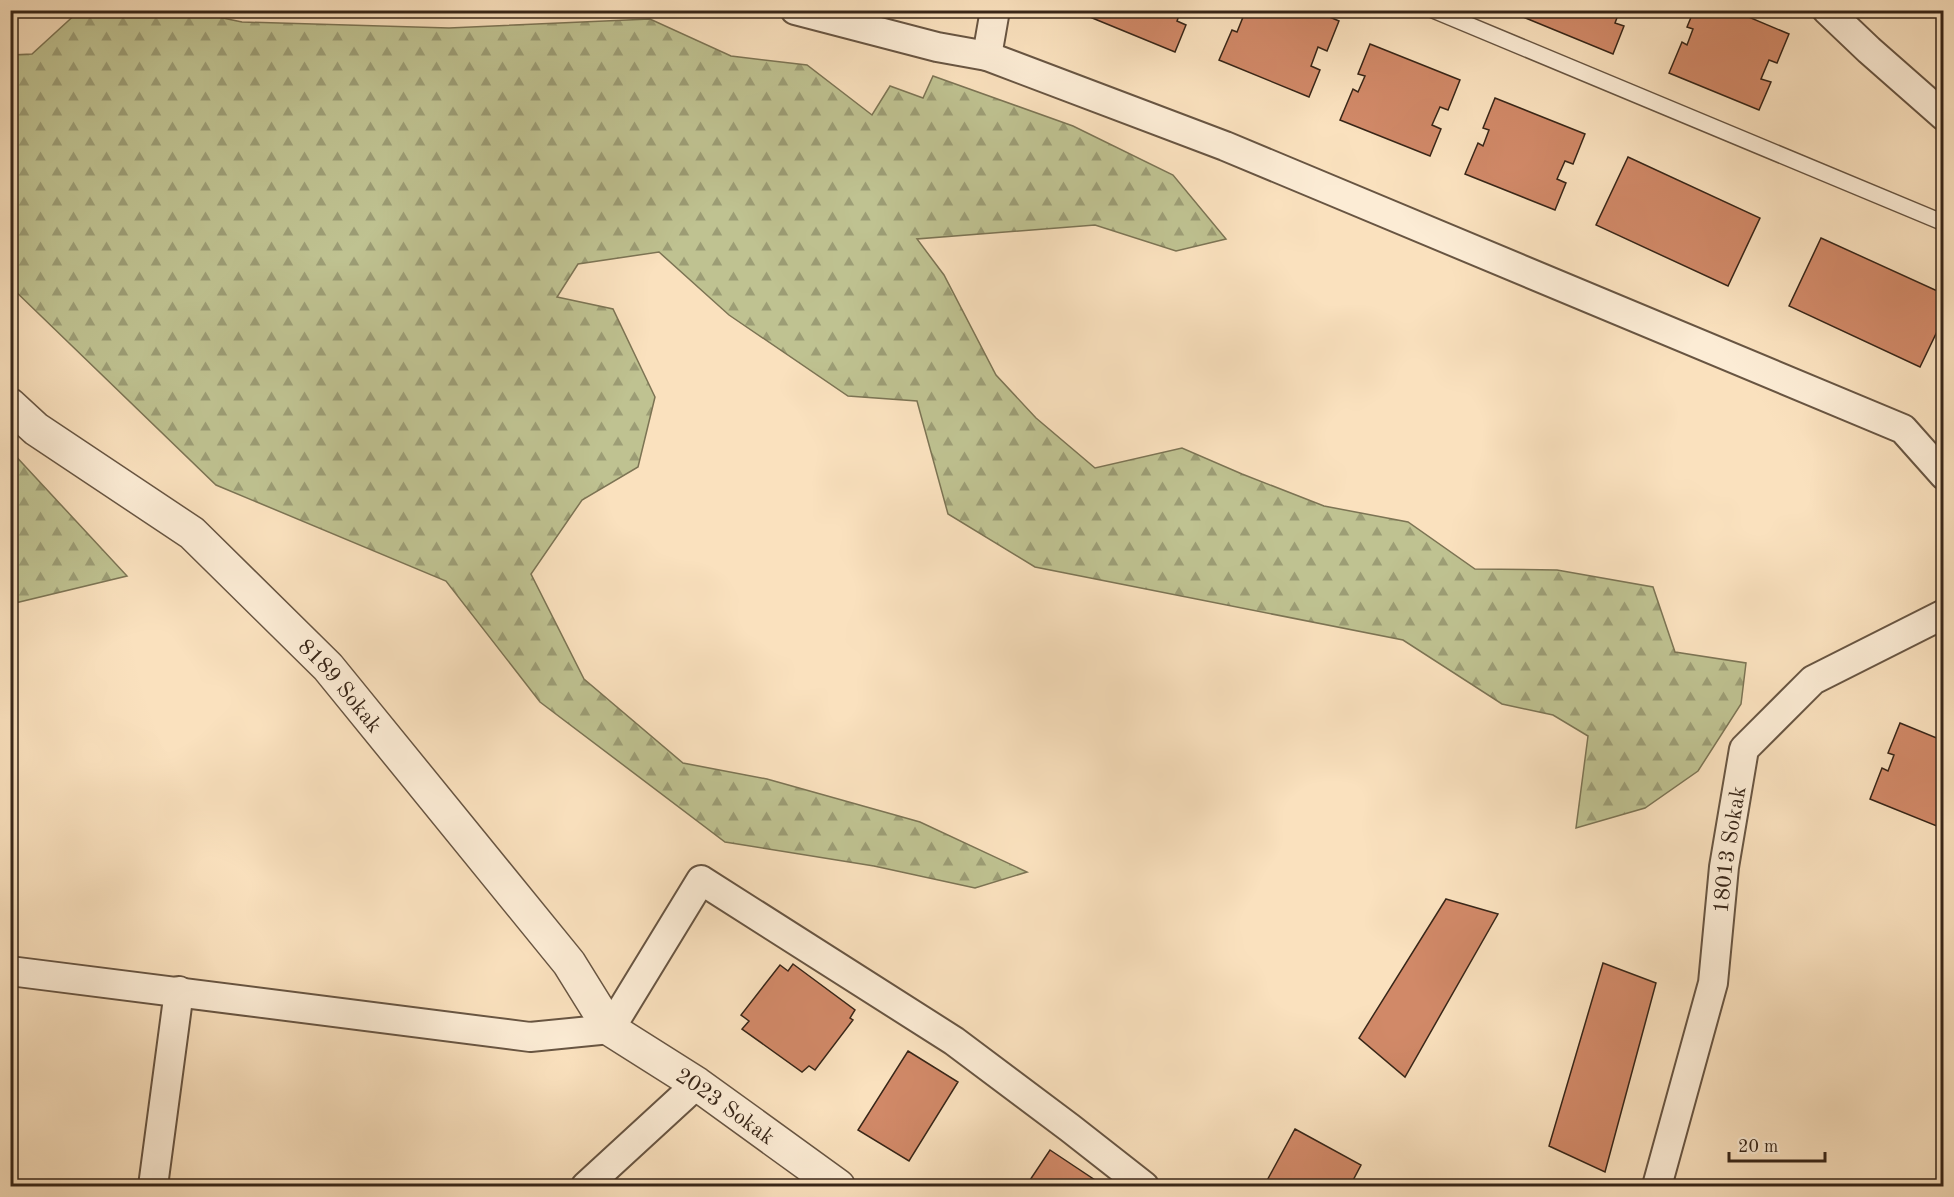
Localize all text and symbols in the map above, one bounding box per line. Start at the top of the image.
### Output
street label: 8189 Sokak [294,636,385,737]
street label: 18013 Sokak [1711,785,1751,914]
street label: 2023 Sokak [672,1065,778,1149]
scale bar [1729,1125,1825,1163]
text: 20 m [1738,1138,1778,1156]

